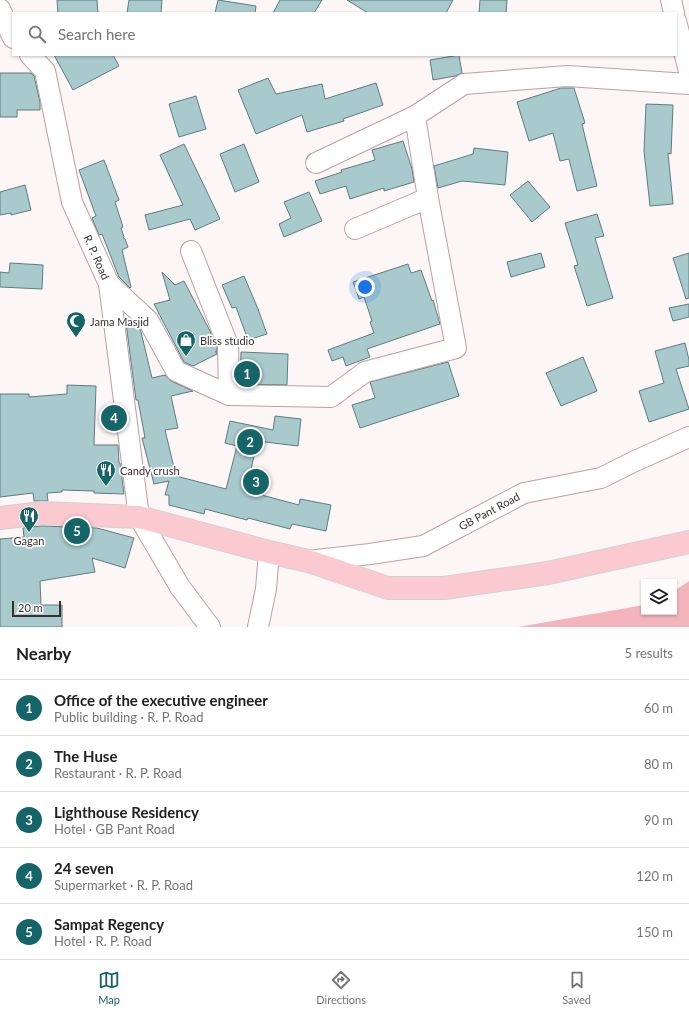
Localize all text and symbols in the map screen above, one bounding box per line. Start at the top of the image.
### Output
search box [12,12,677,56]
icon: search [26,23,48,45]
text: Search here [58,25,135,43]
street label: R. P. Road [81,233,113,281]
your location [355,277,375,297]
mosque icon: Jama Masjid [65,310,87,338]
place label: Jama Masjid [90,315,149,328]
shop icon: Bliss studio [175,329,197,357]
place label: Bliss studio [200,334,254,347]
pin: 1 [234,359,260,389]
pin: 4 [101,403,127,433]
pin: 2 [237,427,263,457]
restaurant icon: Candy crush [95,459,117,487]
place label: Candy crush [120,464,180,477]
pin: 3 [243,467,269,497]
street label: GB Pant Road [456,490,522,532]
restaurant icon: Gagan [18,505,40,533]
pin: 5 [64,516,90,546]
place label: Gagan [14,534,44,547]
map controls [641,579,677,615]
button: layers [641,579,677,615]
scale bar [12,599,61,618]
text: 20 m [18,601,43,614]
text: Nearby [16,643,71,664]
text: 5 results [625,645,673,661]
text: Office of the executive engineer [54,691,268,709]
text: 1 [25,700,33,716]
text: 60 m [644,700,673,716]
text: Public building · R. P. Road [54,709,203,725]
text: The Huse [54,747,117,765]
text: 2 [25,756,33,772]
text: 80 m [644,756,673,772]
text: Restaurant · R. P. Road [54,765,182,781]
text: Lighthouse Residency [54,803,199,821]
text: 3 [25,812,33,828]
text: 90 m [644,812,673,828]
text: Hotel · GB Pant Road [54,821,175,837]
text: 24 seven [54,859,114,877]
text: 4 [25,868,33,884]
text: 120 m [636,868,673,884]
text: Supermarket · R. P. Road [54,877,193,893]
text: Sampat Regency [54,915,164,933]
text: 5 [25,924,33,940]
text: 150 m [636,924,673,940]
text: Hotel · R. P. Road [54,933,152,949]
tab: Map [98,969,120,1006]
tab: Directions [316,969,366,1006]
tab: Saved [562,969,591,1006]

